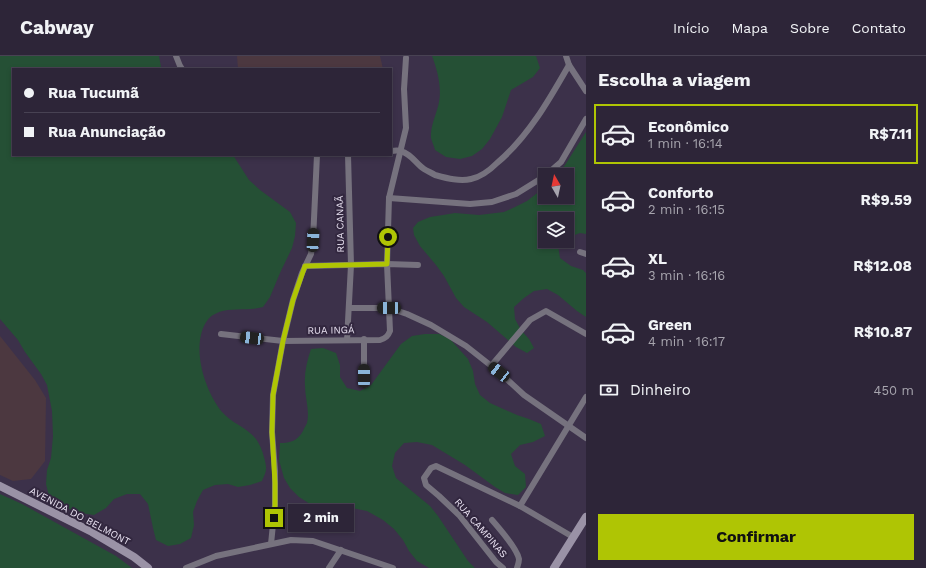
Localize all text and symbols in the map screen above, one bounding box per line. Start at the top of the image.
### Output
text: Cabway [20,16,94,39]
text: Início [673,20,709,36]
text: Mapa [731,20,768,36]
text: Sobre [790,20,830,36]
text: Contato [852,20,906,36]
text: Escolha a viagem [598,69,751,90]
text: Rua Tucumã [48,84,139,102]
icon: car [600,116,636,152]
text: Econômico [648,118,729,136]
text: Rua Anunciação [48,123,166,141]
text: R$7.11 [869,125,912,143]
text: 1 min · 16:14 [648,136,723,151]
north arrow [538,168,574,204]
map controls [538,168,574,248]
icon: car [600,182,636,218]
text: Conforto [648,184,713,202]
text: R$9.59 [861,191,912,209]
street label: RUA CANAÃ [334,195,346,253]
text: 2 min · 16:15 [648,202,725,217]
button: layers [538,212,574,248]
car [306,228,320,252]
route start [379,228,397,246]
icon: car [600,248,636,284]
text: XL [648,250,667,268]
text: R$12.08 [853,257,912,275]
text: 3 min · 16:16 [648,268,725,283]
car [377,302,401,314]
icon: car [600,314,636,350]
text: Green [648,316,692,334]
text: R$10.87 [854,323,912,341]
street label: RUA INGÁ [307,324,355,336]
car [239,331,265,345]
text: 4 min · 16:17 [648,334,725,349]
car [486,360,512,384]
car [358,364,370,388]
icon: cash [598,379,620,401]
text: Dinheiro [630,381,691,399]
text: 450 m [874,383,914,398]
street label: AVENIDA DO BELMONT [28,485,132,547]
street label: RUA CAMPINAS [452,496,510,560]
callout: 2 min [288,504,354,532]
route end [265,509,283,527]
text: 2 min [303,510,339,525]
button: Confirmar [598,514,914,560]

